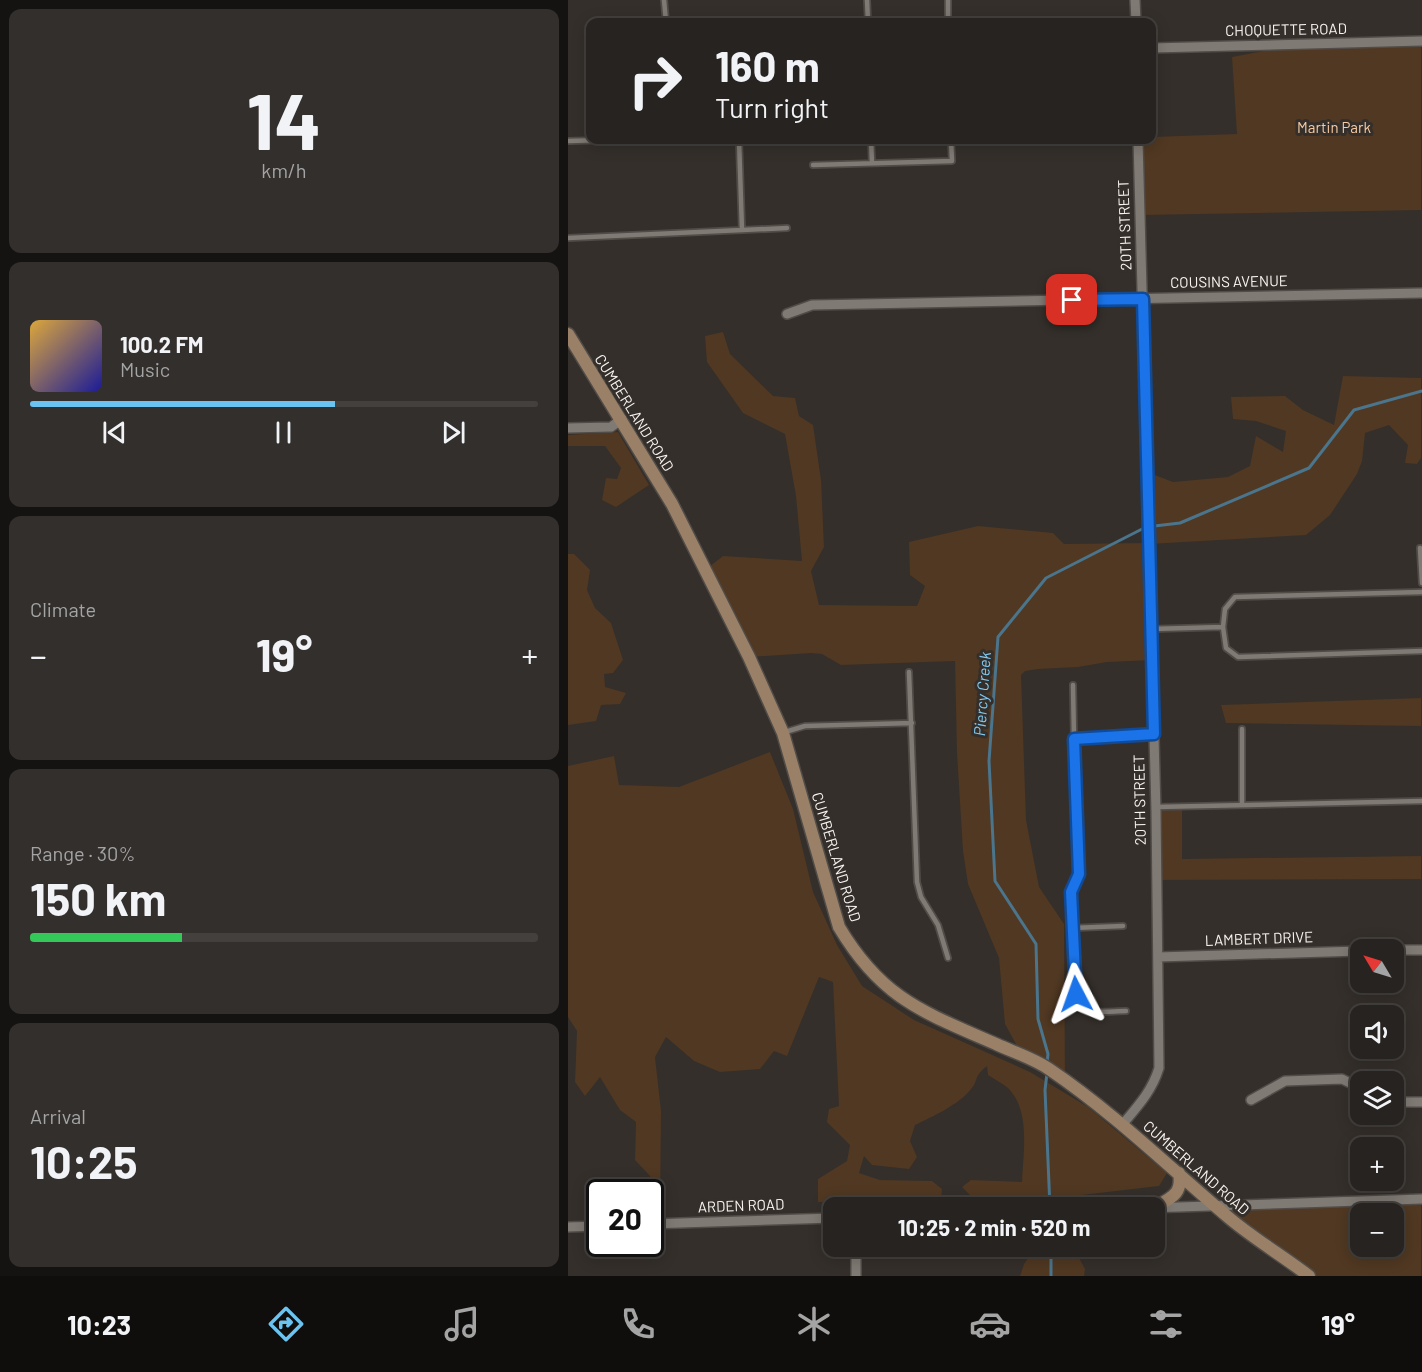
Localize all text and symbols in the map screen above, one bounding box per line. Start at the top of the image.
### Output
street label: CHOQUETTE ROAD [1225,19,1347,39]
text: 160 m [715,40,820,90]
icon: right [616,42,694,120]
text: 14 [247,72,321,166]
text: Turn right [715,91,829,123]
park label: Martin Park [1297,118,1371,136]
text: km/h [261,158,307,182]
street label: 20TH STREET [1113,179,1135,271]
street label: COUSINS AVENUE [1170,271,1288,291]
pin [1046,274,1097,325]
icon: arrive [1055,283,1088,316]
text: 100.2 FM [120,331,204,357]
street label: CUMBERLAND ROAD [592,351,678,474]
text: Music [120,357,170,381]
icon: previous [98,416,131,449]
icon: pause [267,416,300,449]
icon: next [437,416,470,449]
text: Climate [30,597,96,621]
text: 19° [256,627,312,681]
text: − [30,635,47,675]
text: + [522,635,538,675]
water label: Piercy Creek [969,651,994,737]
street label: 20TH STREET [1129,755,1149,846]
street label: CUMBERLAND ROAD [809,790,865,924]
text: Range · 30% [30,841,135,865]
text: 150 km [30,871,166,925]
street label: LAMBERT DRIVE [1205,927,1313,949]
north arrow [1350,939,1404,993]
map controls [1350,939,1404,1257]
position arrow [1044,962,1108,1026]
button: sound [1350,1005,1404,1059]
button: layers [1350,1071,1404,1125]
text: Arrival [30,1104,86,1128]
street label: CUMBERLAND ROAD [1140,1116,1253,1218]
text: 10:25 [30,1134,137,1188]
button: + [1350,1137,1404,1191]
speed limit sign: 20 [586,1179,664,1257]
street label: ARDEN ROAD [697,1194,785,1216]
button: − [1350,1203,1404,1257]
text: 10:25 · 2 min · 520 m [898,1214,1090,1240]
icon: directions [265,1303,307,1345]
icon: music [441,1303,483,1345]
icon: phone [617,1303,659,1345]
icon: climate [793,1303,835,1345]
icon: car [969,1303,1011,1345]
icon: filters [1145,1303,1187,1345]
text: 10:23 [67,1308,131,1340]
text: 19° [1321,1308,1355,1340]

